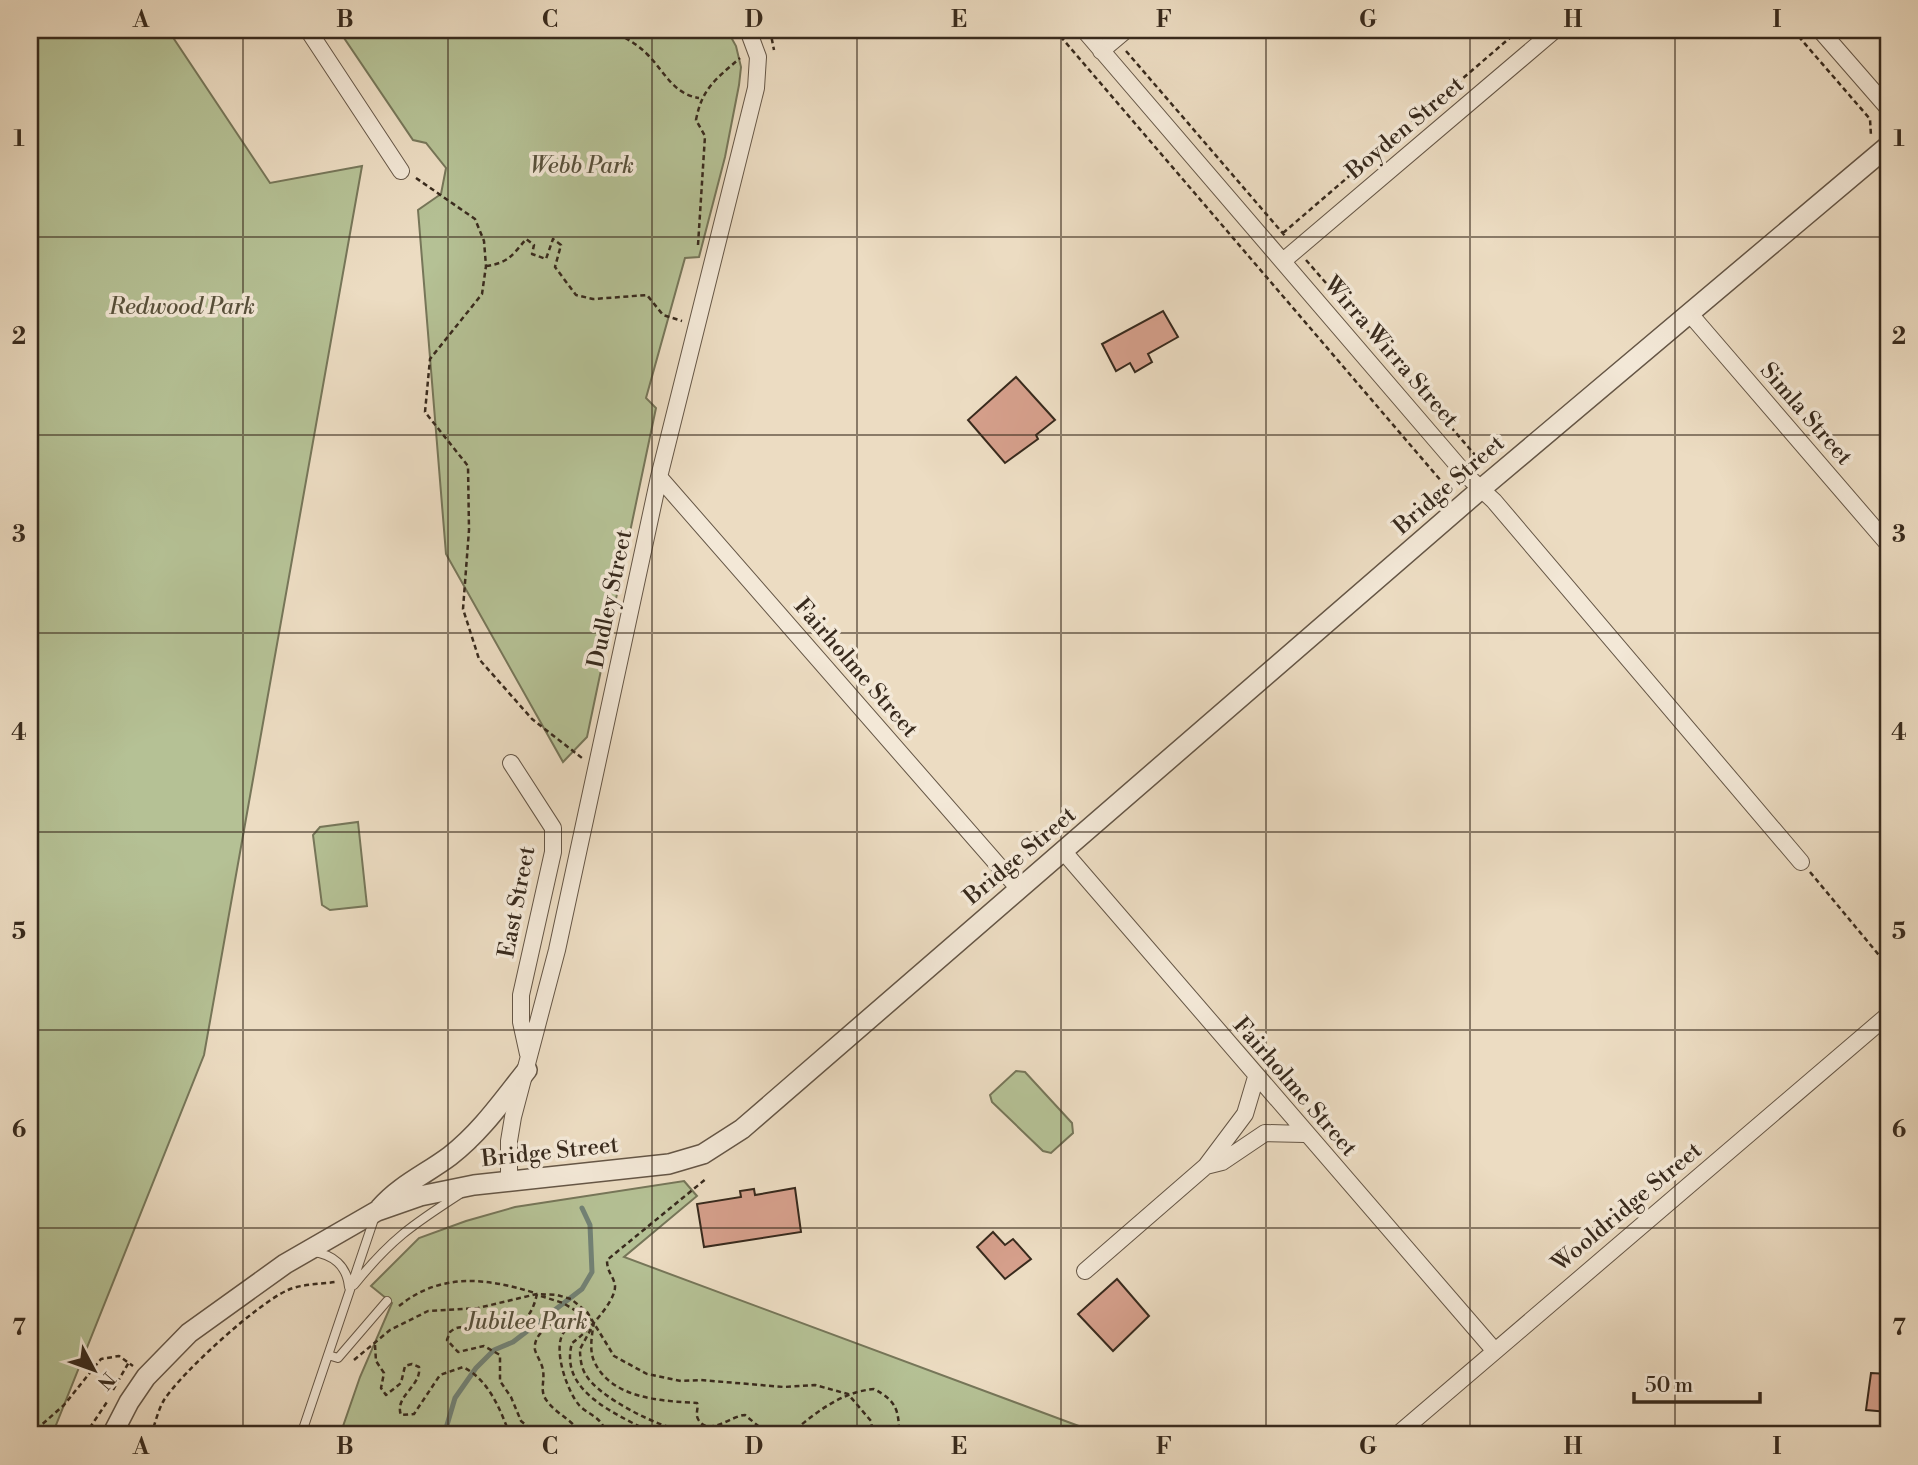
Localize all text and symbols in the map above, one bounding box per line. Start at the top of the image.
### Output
text: A [132,6,150,34]
text: B [336,6,354,34]
text: C [542,6,558,34]
text: D [745,6,763,34]
text: E [951,6,967,34]
text: F [1156,6,1172,34]
text: G [1359,6,1377,34]
text: H [1564,6,1583,34]
text: I [1773,6,1782,34]
street label: Boyden Street [1340,71,1470,186]
text: 1 [13,125,25,153]
text: 1 [1893,125,1905,153]
park label: Webb Park [530,152,634,180]
street label: Wirra Wirra Street [1317,270,1464,433]
park label: Redwood Park [108,293,255,321]
text: 2 [12,323,26,351]
text: 2 [1892,323,1906,351]
street label: Simla Street [1754,357,1858,471]
street label: Bridge Street [1387,429,1510,541]
text: 3 [12,521,26,549]
text: 3 [1892,521,1906,549]
street label: Dudley Street [582,527,638,671]
street label: Fairholme Street [788,593,924,743]
text: 4 [11,719,27,747]
text: 4 [1891,719,1907,747]
street label: Bridge Street [957,801,1082,912]
street label: East Street [492,844,542,960]
text: 5 [12,918,26,946]
text: 5 [1892,918,1906,946]
street label: Fairholme Street [1227,1012,1363,1162]
text: 6 [12,1116,26,1144]
text: 6 [1892,1116,1906,1144]
street label: Bridge Street [479,1131,620,1173]
street label: Wooldridge Street [1546,1136,1707,1278]
park label: Jubilee Park [463,1308,588,1336]
text: 7 [12,1314,26,1342]
text: 7 [1892,1314,1906,1342]
north arrow [60,1336,130,1406]
scale bar [1634,1360,1760,1404]
text: N [92,1367,120,1394]
text: 50 m [1645,1373,1693,1399]
text: A [132,1433,150,1461]
text: B [336,1433,354,1461]
text: C [542,1433,558,1461]
text: D [745,1433,763,1461]
text: E [951,1433,967,1461]
text: F [1156,1433,1172,1461]
text: G [1359,1433,1377,1461]
text: H [1564,1433,1583,1461]
text: I [1773,1433,1782,1461]

